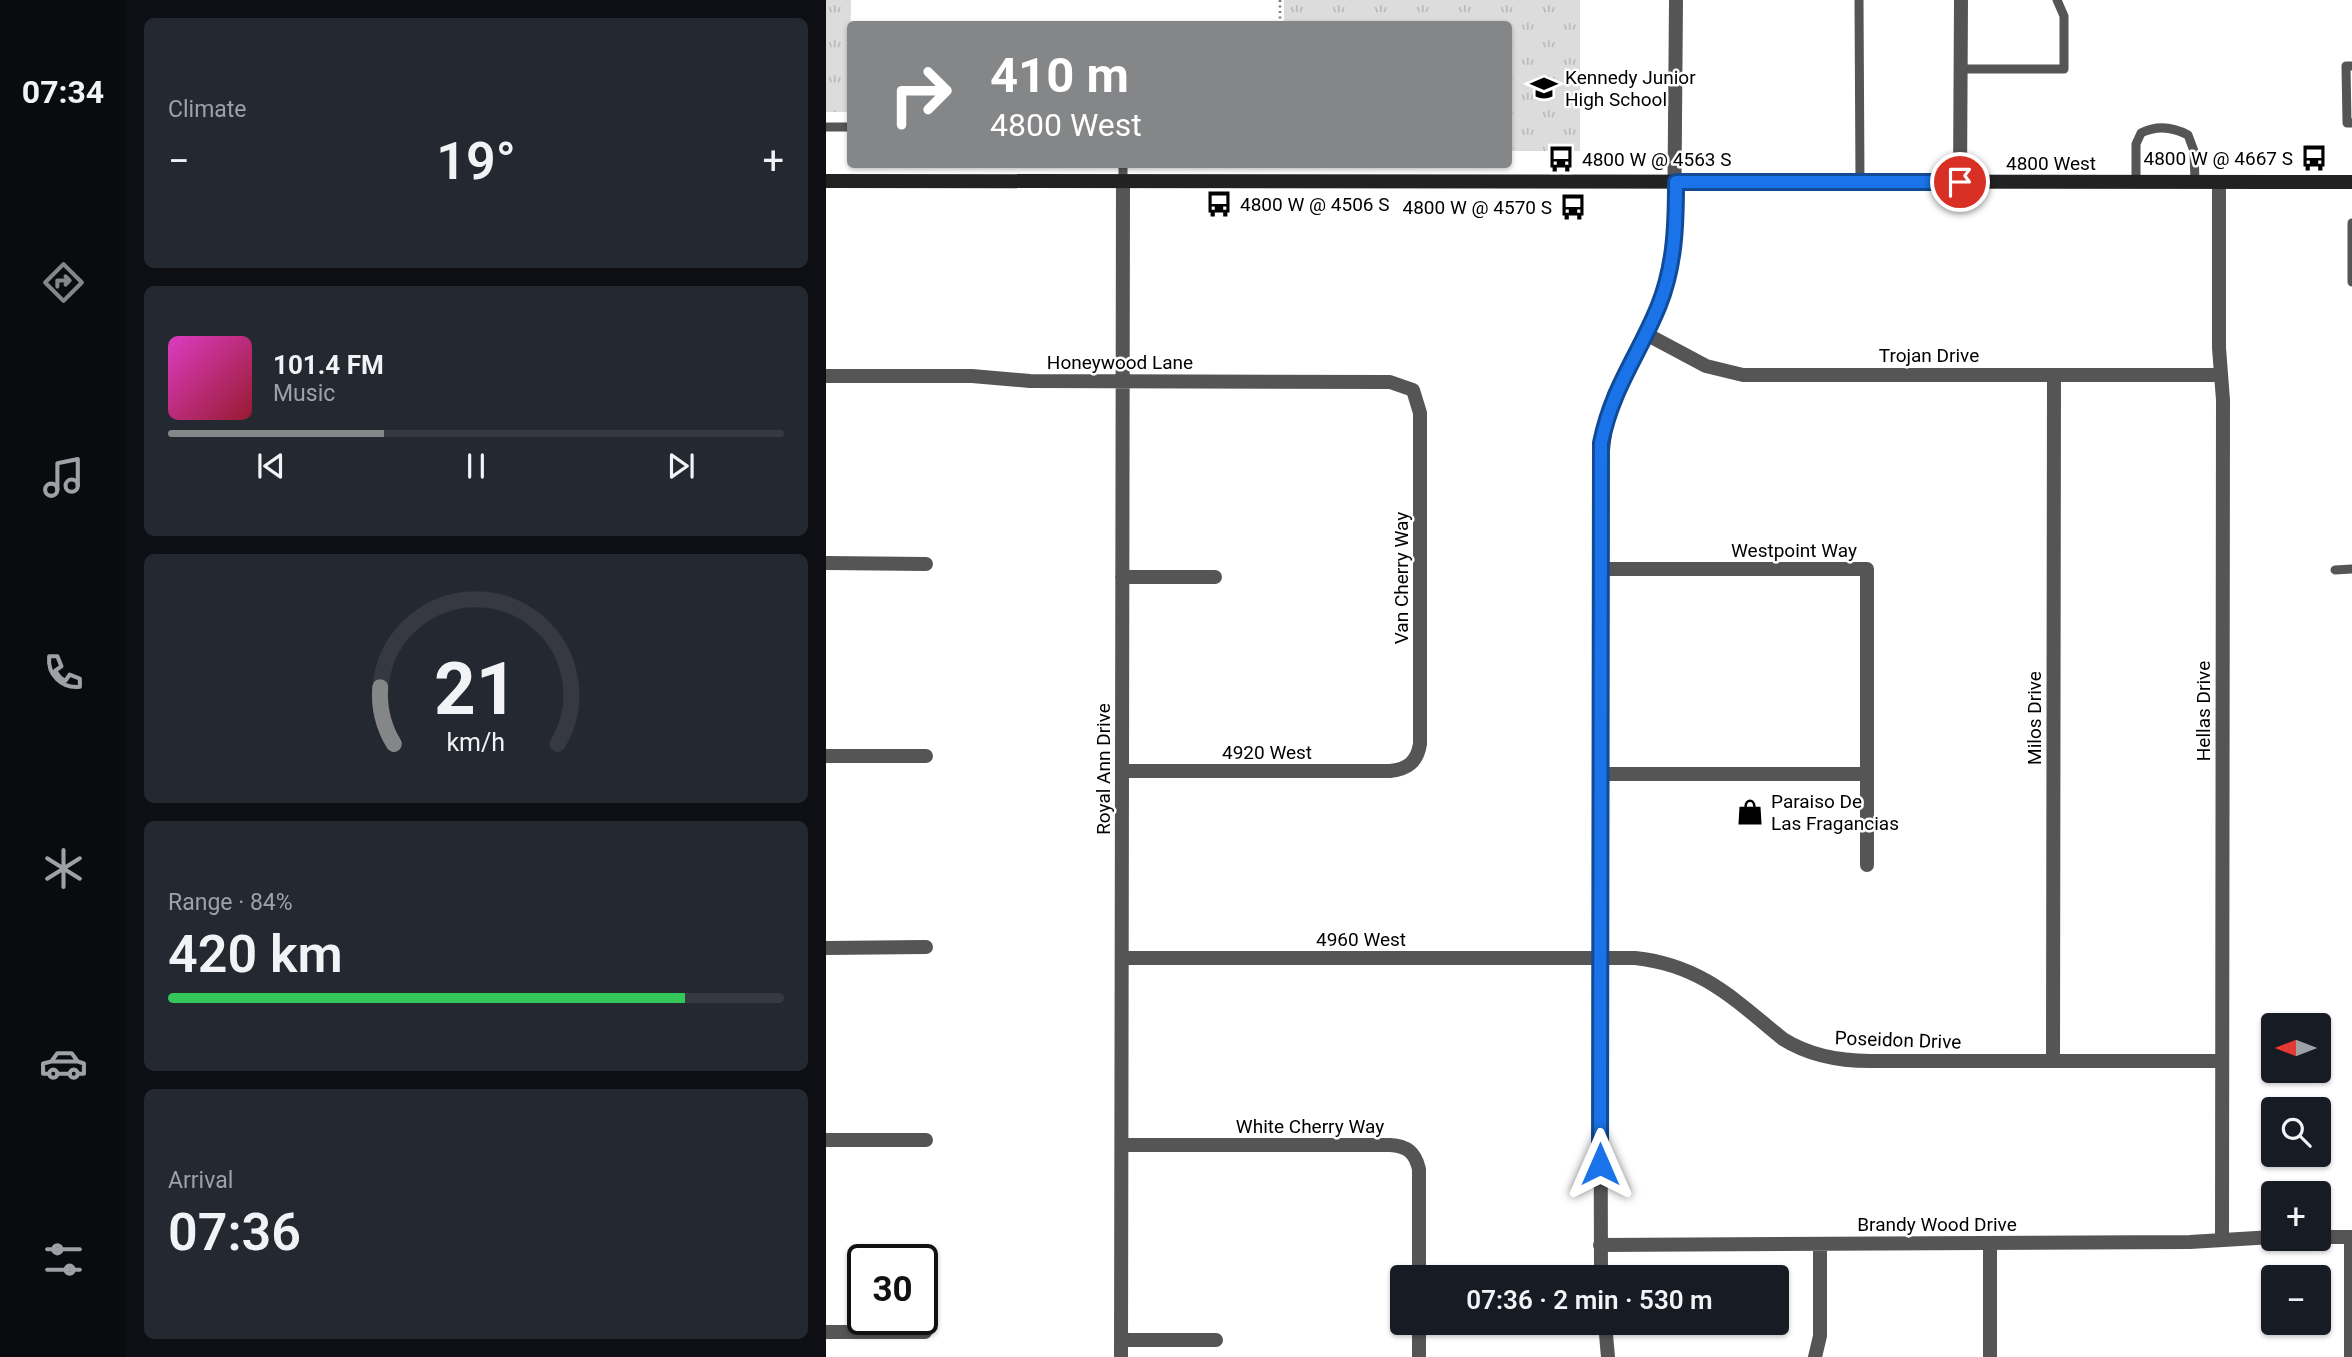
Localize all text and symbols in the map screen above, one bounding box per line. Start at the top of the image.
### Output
text: 410 m [990,47,1129,104]
icon: right [875,49,966,140]
place label: Kennedy Junior High School [1565,66,1696,111]
text: 07:34 [22,73,104,111]
school or university icon: Kennedy Junior High School [1529,73,1559,103]
text: Climate [168,96,247,123]
text: 4800 West [990,106,1142,144]
text: 19° [436,131,516,192]
text: − [168,139,190,183]
text: + [762,139,784,183]
bus stop icon: 4800 W @ 4667 S [2299,143,2329,173]
bus stop icon: 4800 W @ 4563 S [1546,144,1576,174]
place label: 4800 W @ 4667 S [2144,147,2293,170]
place label: 4800 W @ 4563 S [1582,148,1731,171]
pin [1930,152,1990,212]
street label: 4800 West [2006,152,2096,175]
icon: arrive [1941,163,1979,201]
bus stop icon: 4800 W @ 4506 S [1204,189,1234,219]
bus stop icon: 4800 W @ 4570 S [1558,192,1588,222]
place label: 4800 W @ 4506 S [1240,193,1389,216]
place label: 4800 W @ 4570 S [1403,196,1552,219]
icon: directions [39,258,88,307]
street label: Trojan Drive [1879,344,1979,367]
text: 101.4 FM [273,350,384,380]
street label: Honeywood Lane [1047,351,1193,374]
text: Music [273,380,335,407]
icon: previous [252,447,290,485]
icon: pause [457,447,495,485]
icon: next [662,447,700,485]
icon: music [39,453,88,502]
street label: Van Cherry Way [1390,512,1413,644]
street label: Westpoint Way [1731,539,1857,562]
text: 21 [434,647,518,733]
icon: phone [39,648,88,697]
street label: Hellas Drive [2192,661,2215,761]
street label: Milos Drive [2023,671,2046,765]
street label: Royal Ann Drive [1092,703,1115,835]
text: km/h [447,728,505,757]
street label: 4920 West [1222,741,1312,764]
place label: Paraiso De Las Fragancias [1771,790,1899,835]
shop icon: Paraiso De Las Fragancias [1735,797,1765,827]
icon: climate [39,844,88,893]
text: Range · 84% [168,889,293,916]
text: 420 km [168,924,343,985]
street label: 4960 West [1316,928,1406,951]
north arrow [2261,1013,2331,1083]
map controls [2261,1013,2331,1335]
street label: Poseidon Drive [1834,1026,1962,1054]
icon: car [39,1039,88,1088]
button: search [2261,1097,2331,1167]
street label: White Cherry Way [1236,1115,1384,1138]
position arrow [1563,1127,1637,1201]
text: Arrival [168,1167,233,1194]
button: + [2261,1181,2331,1251]
text: 07:36 [168,1202,301,1263]
street label: Brandy Wood Drive [1857,1213,2017,1236]
icon: filters [39,1235,88,1284]
speed limit sign: 30 [847,1244,938,1335]
button: − [2261,1265,2331,1335]
text: 07:36 · 2 min · 530 m [1466,1285,1713,1315]

